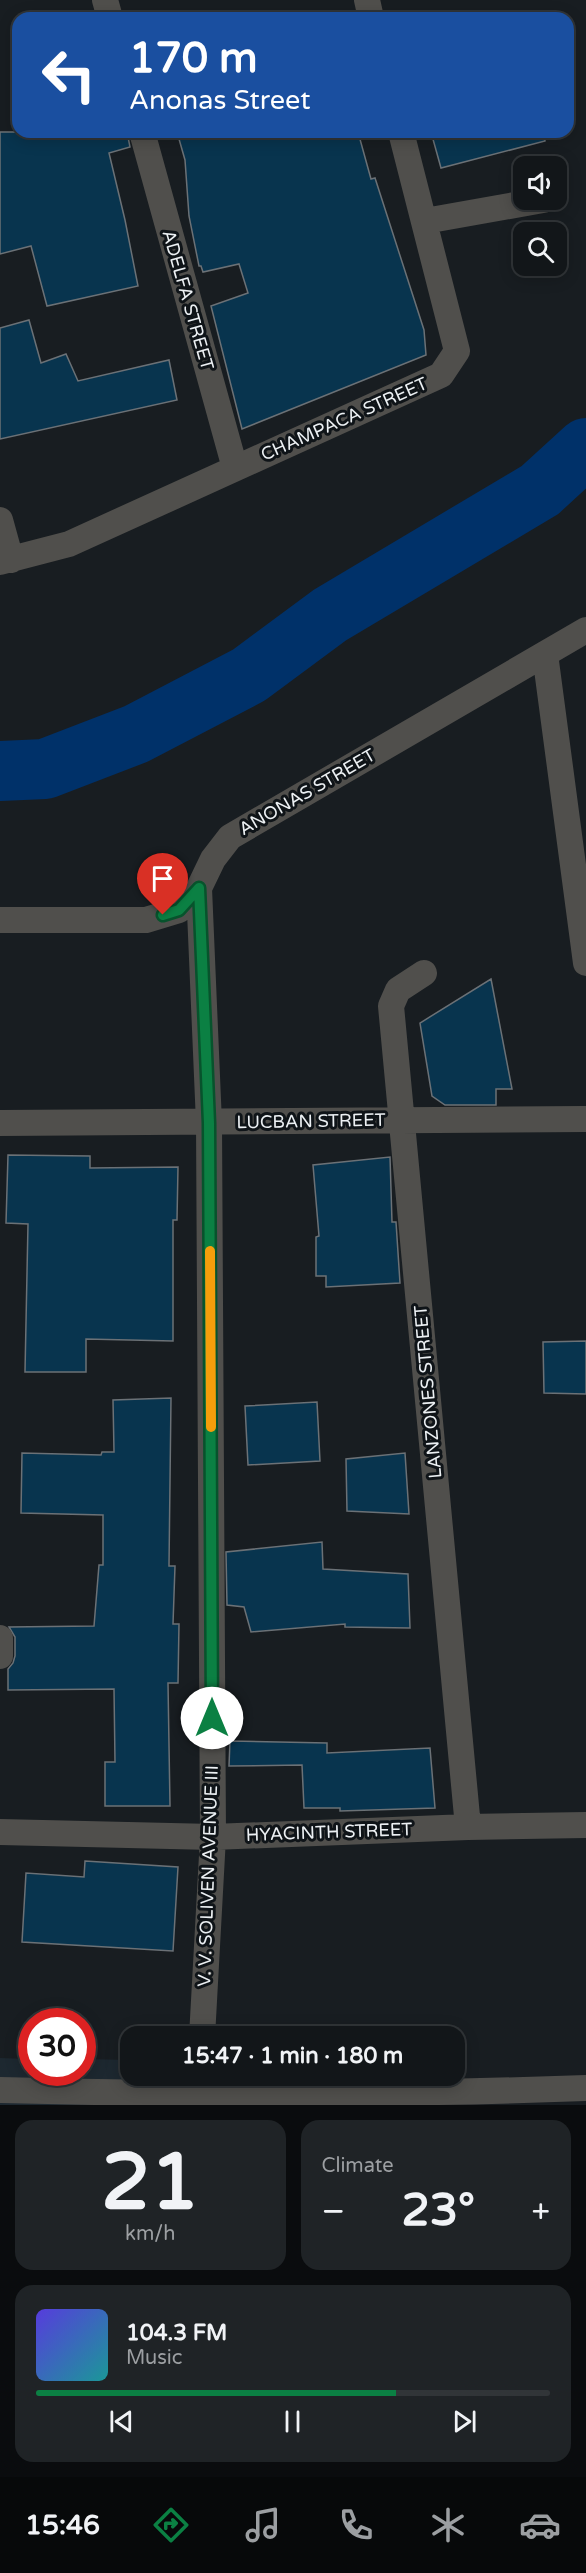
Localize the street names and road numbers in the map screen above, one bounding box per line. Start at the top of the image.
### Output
street label: ADELFA STREET [157,227,219,373]
street label: CHAMPACA STREET [257,372,431,466]
street label: ANONAS STREET [235,744,379,840]
street label: LUCBAN STREET [236,1109,386,1133]
street label: LANZONES STREET [409,1304,447,1480]
street label: V. V. SOLIVEN AVENUE III [193,1765,223,1987]
street label: HYACINTH STREET [245,1818,413,1846]

